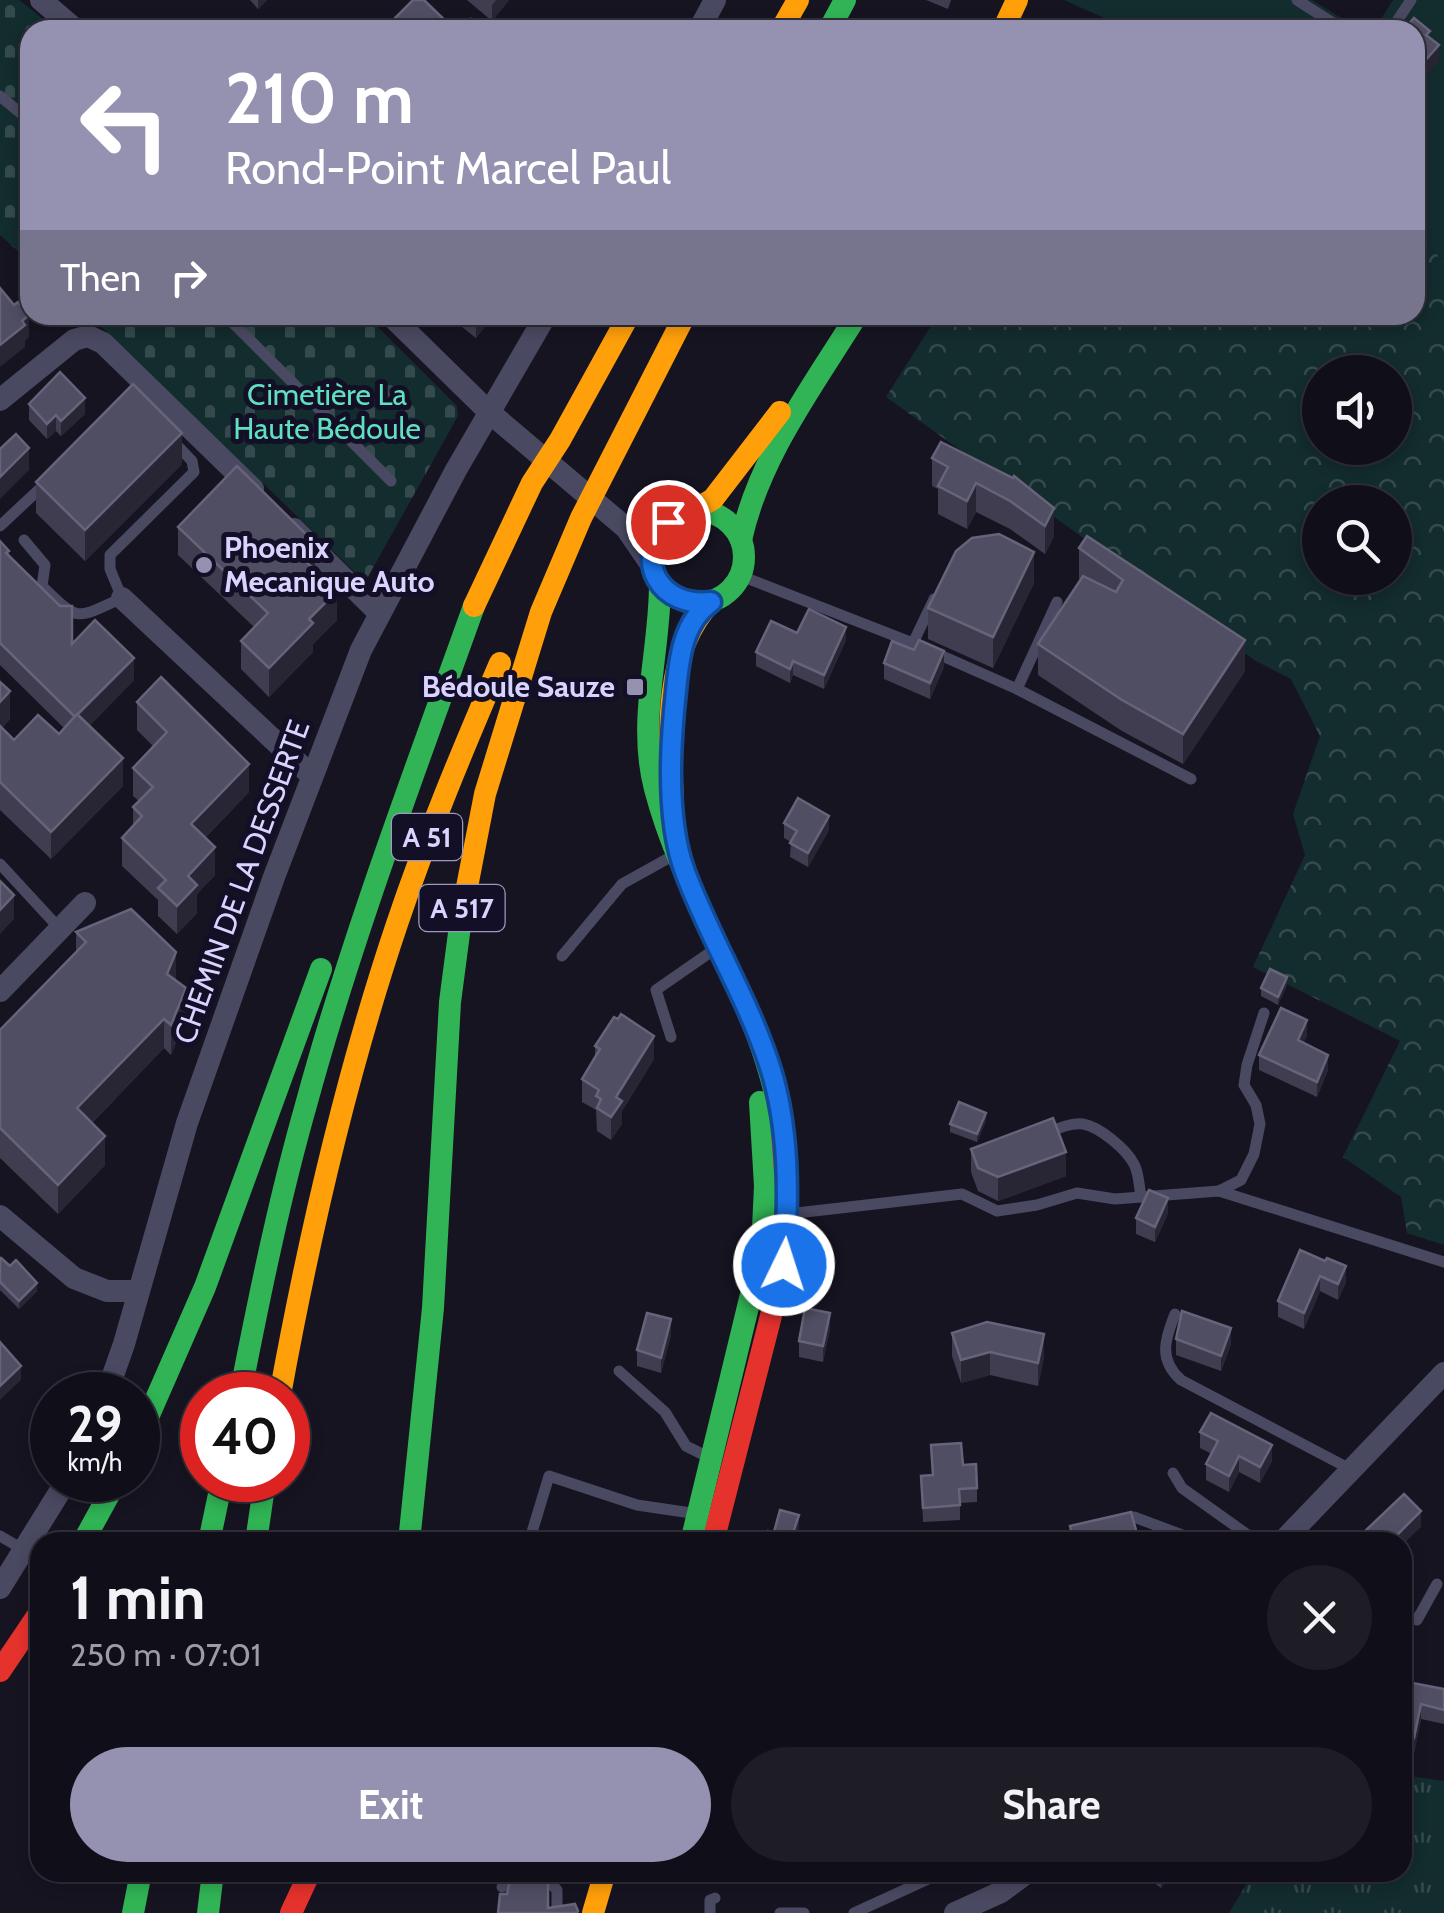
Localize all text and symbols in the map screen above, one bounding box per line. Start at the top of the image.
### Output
text: 210 m [225,55,414,141]
icon: left [60,60,190,190]
text: Rond-Point Marcel Paul [225,141,671,195]
icon: right [161,250,216,305]
text: Then [60,254,141,301]
map controls [1302,355,1412,595]
button: sound [1302,355,1412,465]
park label: Cimetière La Haute Bédoule [233,376,421,447]
pin [626,480,711,565]
button: search [1302,485,1412,595]
icon: arrive [641,495,696,550]
place label: Phoenix Mecanique Auto [224,529,435,600]
marker: Phoenix Mecanique Auto [193,554,215,576]
place label: Bédoule Sauze [422,668,615,705]
marker: Bédoule Sauze [624,676,646,698]
street label: CHEMIN DE LA DESSERTE [166,715,317,1049]
road number: A 51 [392,814,462,860]
road number: A 517 [420,885,504,931]
position arrow [732,1213,836,1317]
speed limit sign: 40 [180,1372,310,1502]
text: 29 [68,1394,122,1455]
text: km/h [68,1447,122,1477]
text: 1 min [70,1561,205,1634]
button: close [1267,1565,1372,1670]
text: 250 m · 07:01 [70,1635,261,1674]
button: Exit [70,1747,711,1862]
button: Share [731,1747,1372,1862]

